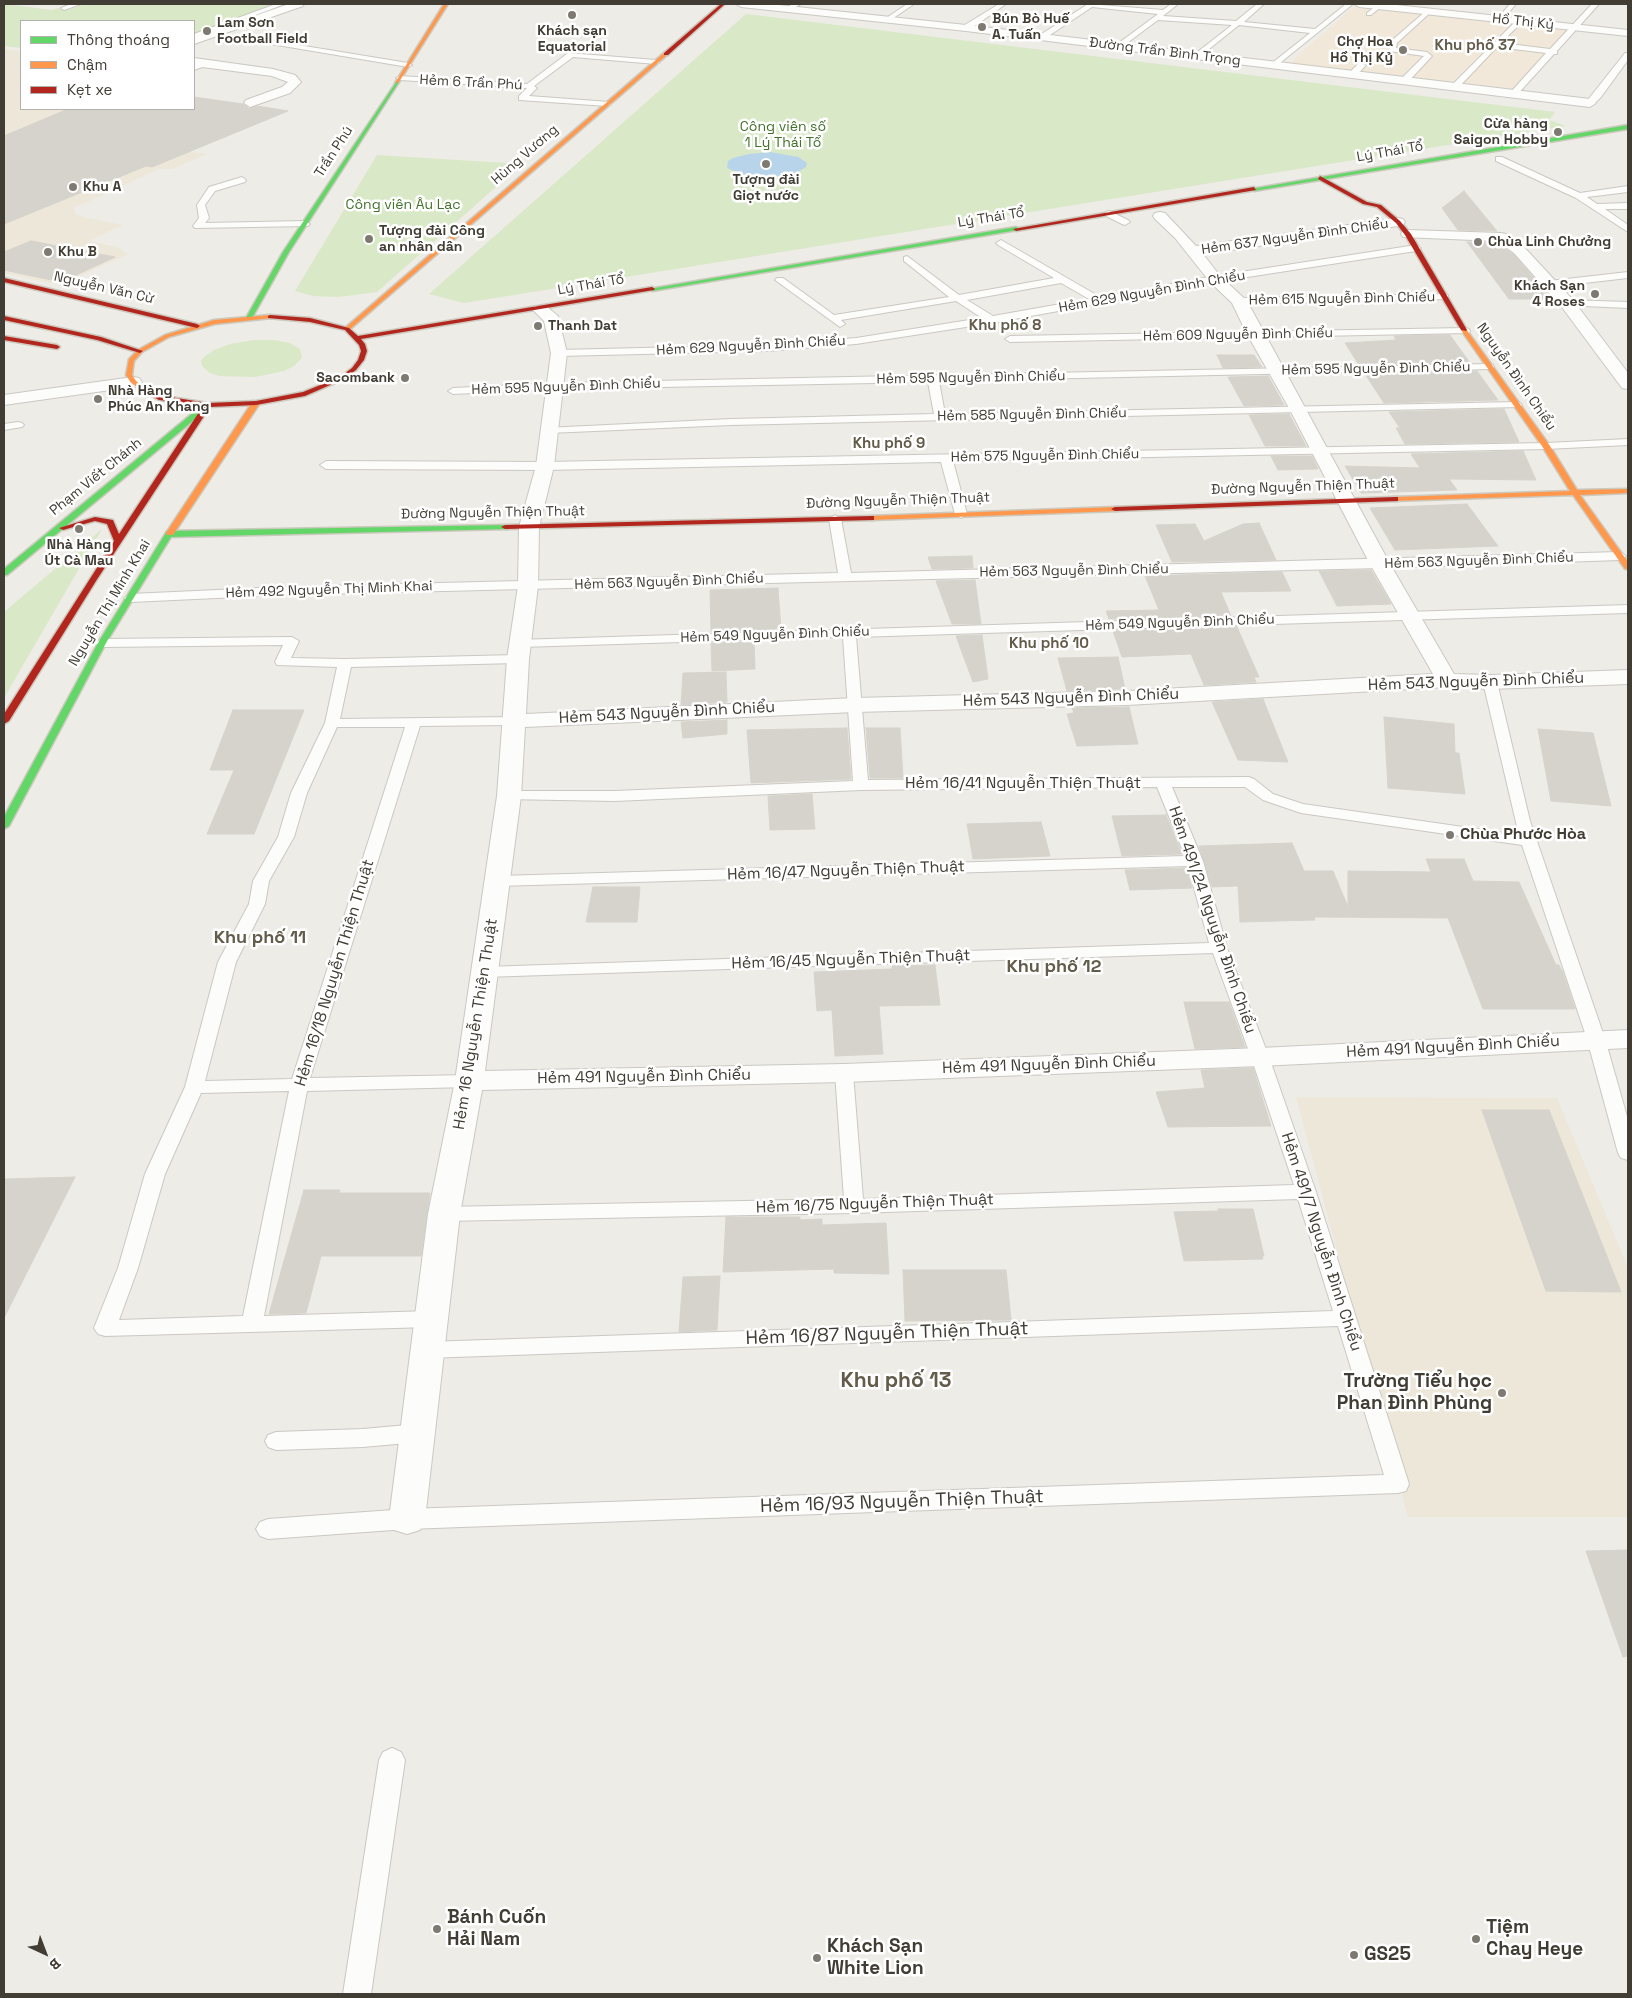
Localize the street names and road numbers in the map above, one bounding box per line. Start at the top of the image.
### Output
street label: Hồ Thị Kỷ [1491,10,1555,34]
street label: Đường Trần Bình Trọng [1088,34,1242,70]
street label: Hẻm 6 Trần Phú [419,72,523,94]
street label: Hùng Vương [488,122,562,188]
street label: Trần Phú [311,123,357,181]
street label: Lý Thái Tổ [1355,138,1425,166]
street label: Lý Thái Tổ [957,204,1025,232]
street label: Hẻm 637 Nguyễn Ðình Chiểu [1200,216,1390,258]
street label: Hẻm 629 Nguyễn Ðình Chiểu [1057,267,1247,317]
street label: Nguyễn Văn Cừ [52,268,156,308]
street label: Lý Thái Tổ [556,271,626,299]
street label: Hẻm 615 Nguyễn Ðình Chiểu [1249,289,1435,309]
street label: Nguyễn Đình Chiểu [1473,320,1559,434]
street label: Hẻm 609 Nguyễn Ðình Chiểu [1143,325,1333,345]
street label: Hẻm 629 Nguyễn Ðình Chiểu [656,333,846,359]
street label: Hẻm 595 Nguyễn Ðình Chiểu [1281,359,1471,379]
street label: Hẻm 595 Nguyễn Ðình Chiểu [876,368,1066,388]
street label: Hẻm 595 Nguyễn Ðình Chiểu [471,375,661,399]
street label: Hẻm 585 Nguyễn Ðình Chiểu [937,405,1127,425]
street label: Phạm Viết Chánh [47,435,145,519]
street label: Hẻm 575 Nguyễn Ðình Chiểu [951,446,1139,466]
street label: Đường Nguyễn Thiện Thuật [1211,475,1395,499]
street label: Đường Nguyễn Thiện Thuật [806,489,990,513]
street label: Đường Nguyễn Thiện Thuật [401,503,585,523]
street label: Nguyễn Thị Minh Khai [66,537,154,669]
street label: Hẻm 563 Nguyễn Ðình Chiểu [1384,549,1574,573]
street label: Hẻm 563 Nguyễn Ðình Chiểu [979,561,1169,581]
street label: Hẻm 563 Nguyễn Ðình Chiểu [574,570,764,594]
street label: Hẻm 492 Nguyễn Thị Minh Khai [225,578,433,602]
street label: Hẻm 549 Nguyễn Ðình Chiểu [1085,611,1275,635]
street label: Hẻm 549 Nguyễn Ðình Chiểu [680,623,870,647]
street label: Hẻm 543 Nguyễn Ðình Chiểu [1367,669,1585,695]
street label: Hẻm 543 Nguyễn Ðình Chiểu [962,685,1180,711]
street label: Hẻm 543 Nguyễn Ðình Chiểu [558,698,776,728]
street label: Hẻm 16/41 Nguyễn Thiện Thuật [905,774,1141,794]
street label: Hẻm 491/24 Nguyễn Đình Chiểu [1164,804,1260,1036]
street label: Hẻm 16/18 Nguyễn Thiện Thuật [291,857,379,1089]
street label: Hẻm 16/47 Nguyễn Thiện Thuật [727,857,965,885]
street label: Hẻm 16 Nguyễn Thiện Thuật [450,917,502,1131]
street label: Hẻm 16/45 Nguyễn Thiện Thuật [731,946,971,974]
street label: Hẻm 491 Nguyễn Ðình Chiểu [1346,1032,1560,1062]
street label: Hẻm 491 Nguyễn Ðình Chiểu [942,1052,1156,1078]
street label: Hẻm 491 Nguyễn Ðình Chiểu [537,1066,751,1088]
street label: Hẻm 491/7 Nguyễn Ðình Chiểu [1277,1130,1365,1354]
street label: Hẻm 16/75 Nguyễn Thiện Thuật [756,1190,994,1218]
street label: Hẻm 16/87 Nguyễn Thiện Thuật [745,1318,1029,1350]
street label: Hẻm 16/93 Nguyễn Thiện Thuật [760,1486,1044,1518]

